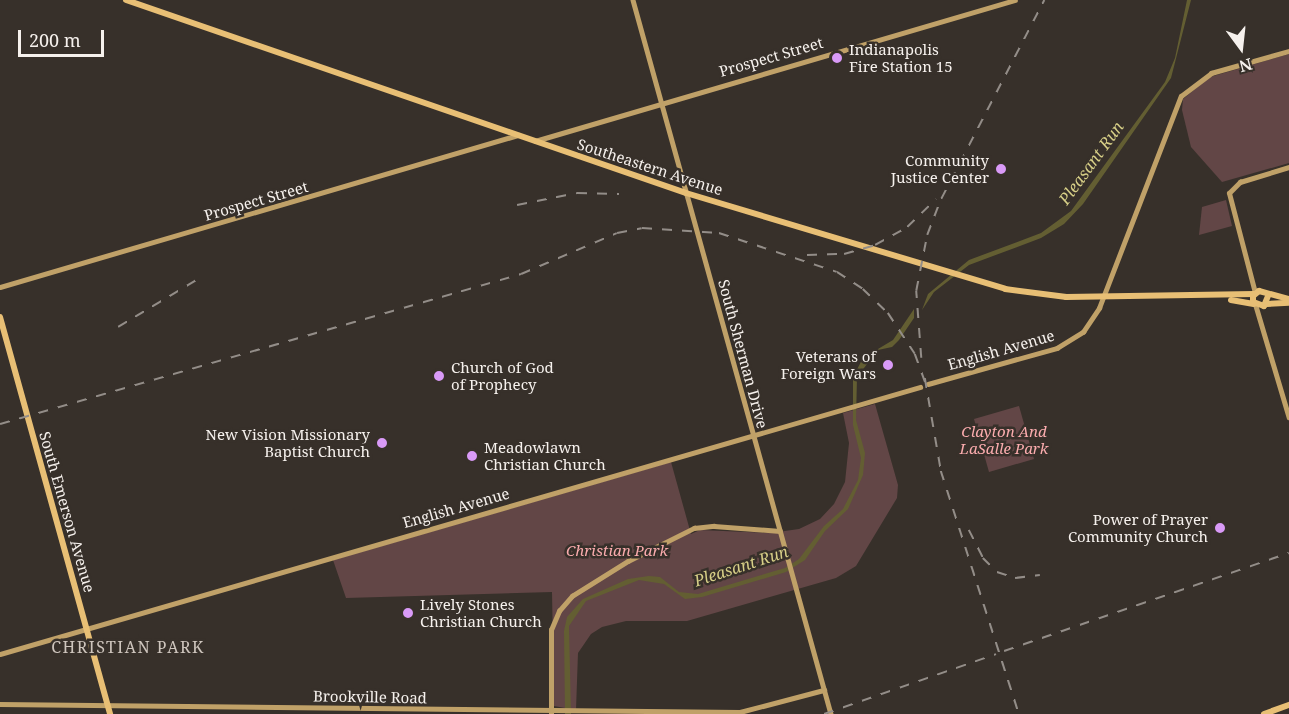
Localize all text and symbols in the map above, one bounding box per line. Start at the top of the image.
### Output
scale bar [21,18,106,56]
north arrow [1211,18,1271,78]
text: 200 m [29,28,81,52]
street label: Prospect Street [717,34,825,80]
place label: Indianapolis Fire Station 15 [849,40,953,75]
marker: Indianapolis Fire Station 15 [830,51,844,65]
text: N [1237,53,1255,78]
water label: Pleasant Run [1054,118,1128,208]
street label: Southeastern Avenue [575,135,725,199]
place label: Community Justice Center [891,151,989,186]
marker: Community Justice Center [994,162,1008,176]
street label: Prospect Street [202,178,310,224]
street label: South Sherman Drive [714,278,772,430]
street label: English Avenue [945,326,1057,374]
place label: Veterans of Foreign Wars [781,347,876,382]
place label: Church of God of Prophecy [451,358,554,393]
marker: Veterans of Foreign Wars [881,358,895,372]
marker: Church of God of Prophecy [432,369,446,383]
park label: Clayton And LaSalle Park [960,422,1048,457]
place label: New Vision Missionary Baptist Church [205,425,370,460]
street label: South Emerson Avenue [35,430,99,594]
marker: New Vision Missionary Baptist Church [375,436,389,450]
place label: Meadowlawn Christian Church [484,438,606,473]
marker: Meadowlawn Christian Church [465,449,479,463]
street label: English Avenue [400,484,512,532]
place label: Power of Prayer Community Church [1068,510,1208,545]
marker: Power of Prayer Community Church [1213,521,1227,535]
park label: Christian Park [566,542,668,560]
water label: Pleasant Run [691,542,791,590]
place label: Lively Stones Christian Church [420,595,542,630]
marker: Lively Stones Christian Church [401,606,415,620]
district label: CHRISTIAN PARK [51,637,205,657]
street label: Brookville Road [313,687,427,707]

